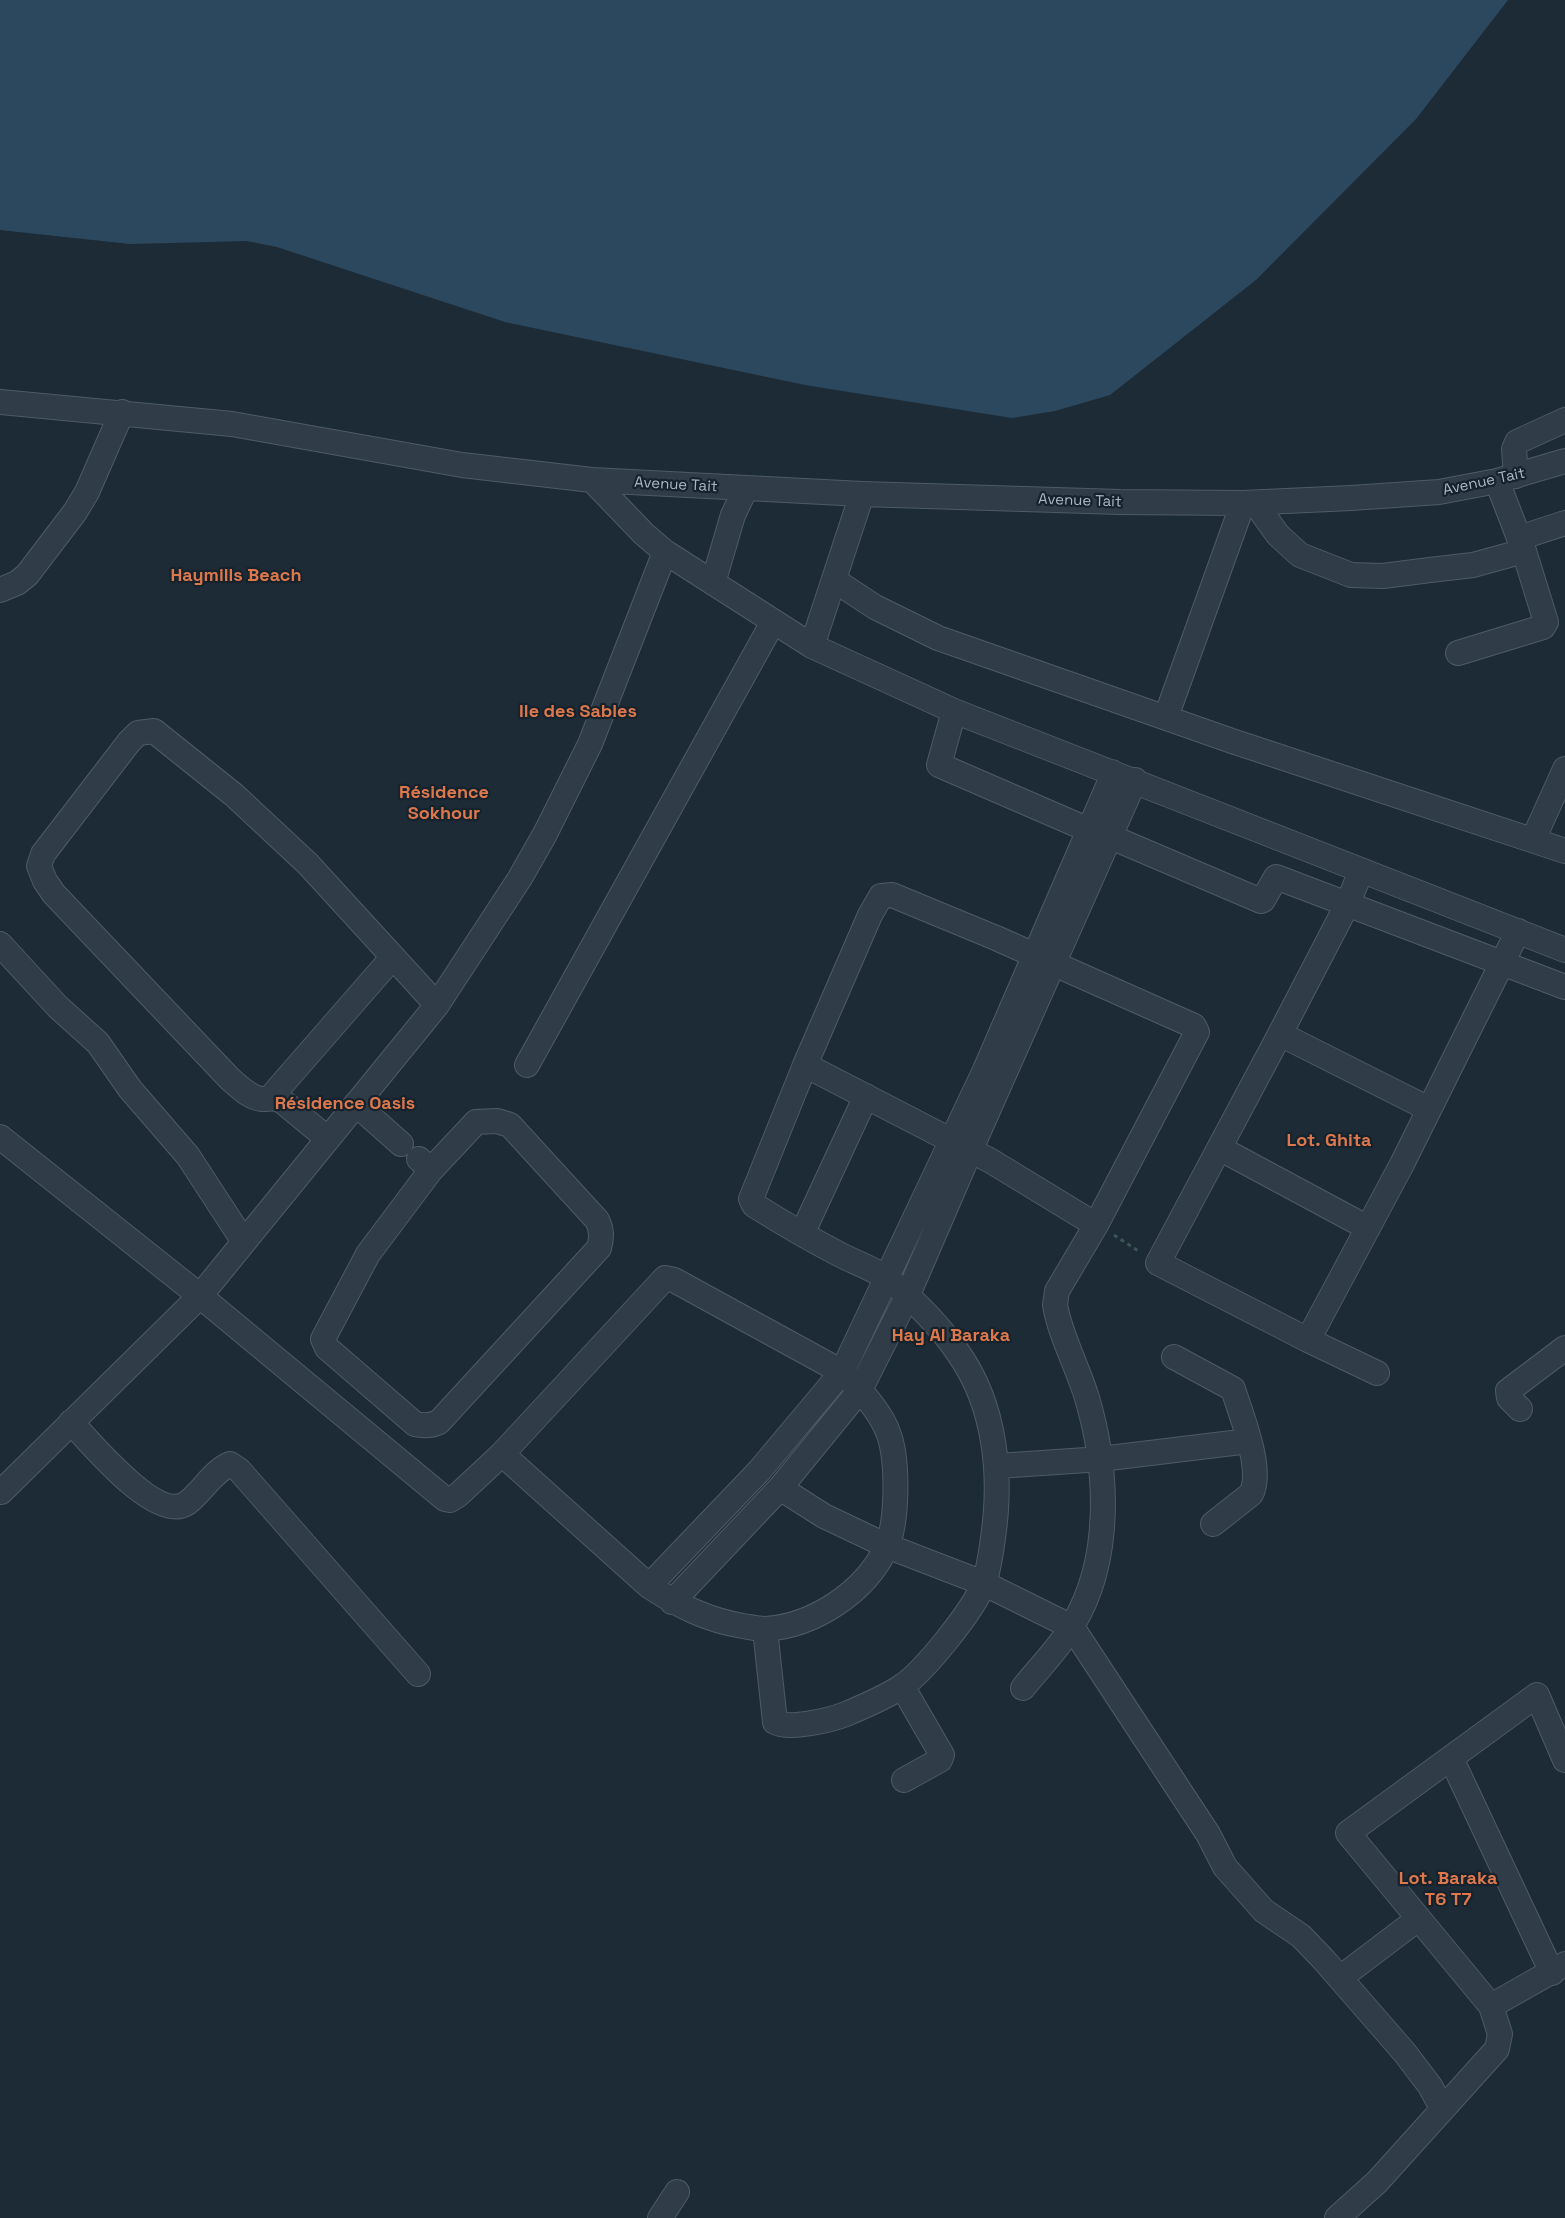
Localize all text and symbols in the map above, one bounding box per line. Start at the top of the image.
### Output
street label: Avenue Tait [1441,465,1527,499]
street label: Avenue Tait [634,474,718,496]
street label: Avenue Tait [1038,491,1122,511]
district label: Haymills Beach [171,565,301,587]
district label: Ile des Sables [519,701,637,723]
district label: Résidence Sokhour [399,782,489,824]
district label: Résidence Oasis [275,1093,415,1115]
district label: Lot. Ghita [1286,1130,1372,1152]
district label: Hay Al Baraka [892,1325,1010,1347]
district label: Lot. Baraka T6 T7 [1399,1868,1497,1910]

